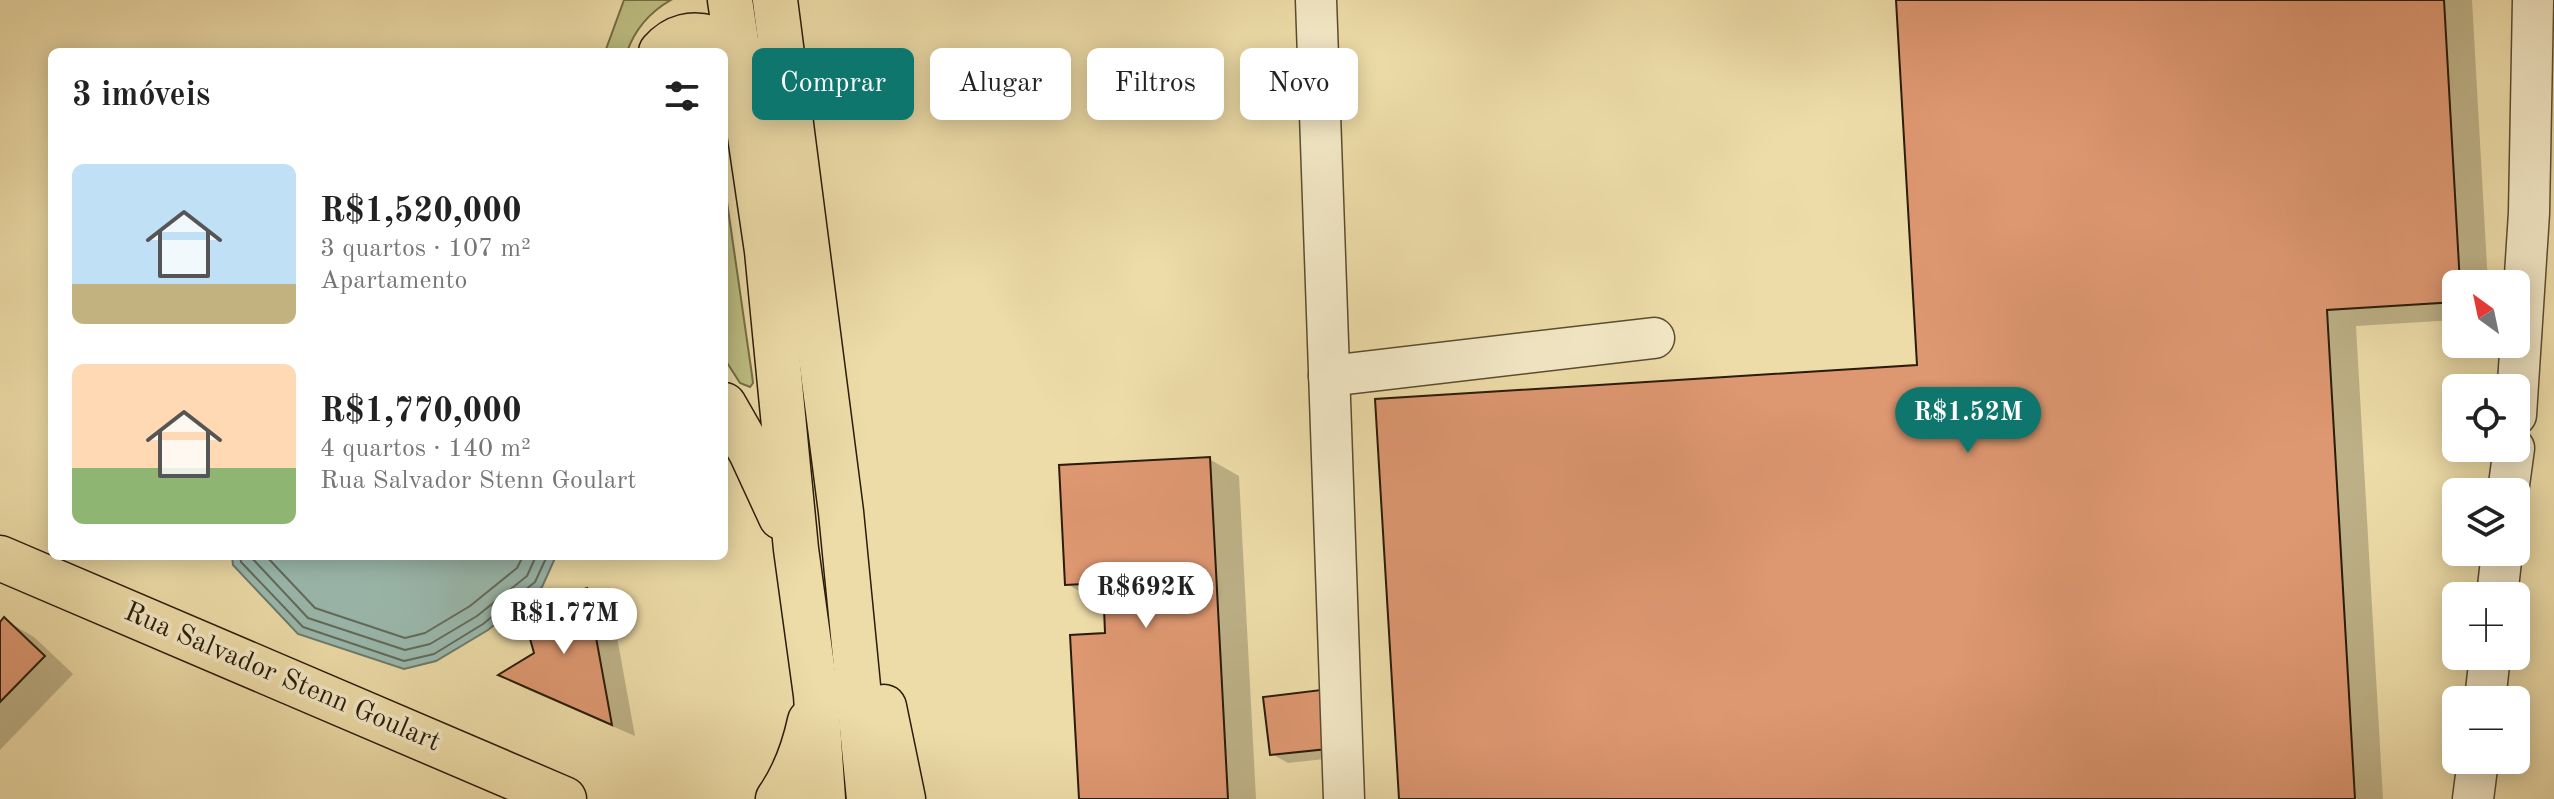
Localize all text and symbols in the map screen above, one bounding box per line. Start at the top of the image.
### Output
chip: Comprar [752,48,914,120]
chip: Alugar [930,48,1071,120]
chip: Filtros [1087,48,1224,120]
chip: Novo [1240,48,1358,120]
icon: filters [660,74,704,118]
text: 3 imóveis [72,79,210,113]
text: R$1,520,000 [320,195,522,229]
icon: home [136,196,232,292]
text: 3 quartos · 107 m² [320,236,531,262]
text: Apartamento [320,268,467,294]
north arrow [2442,270,2530,358]
map controls [2442,270,2530,774]
button: locate [2442,374,2530,462]
pin: R$1.52M [1894,387,2042,455]
text: R$1,770,000 [320,395,522,429]
icon: home [136,396,232,492]
text: R$1.52M [1913,400,2023,426]
text: 4 quartos · 140 m² [320,436,531,462]
text: Rua Salvador Stenn Goulart [320,468,636,494]
button: layers [2442,478,2530,566]
pin: R$692K [1081,562,1211,630]
text: R$692K [1096,575,1196,601]
button: + [2442,582,2530,670]
pin: R$1.77M [490,588,638,656]
street label: Rua Salvador Stenn Goulart [120,599,444,757]
text: R$1.77M [509,601,619,627]
button: − [2442,686,2530,774]

